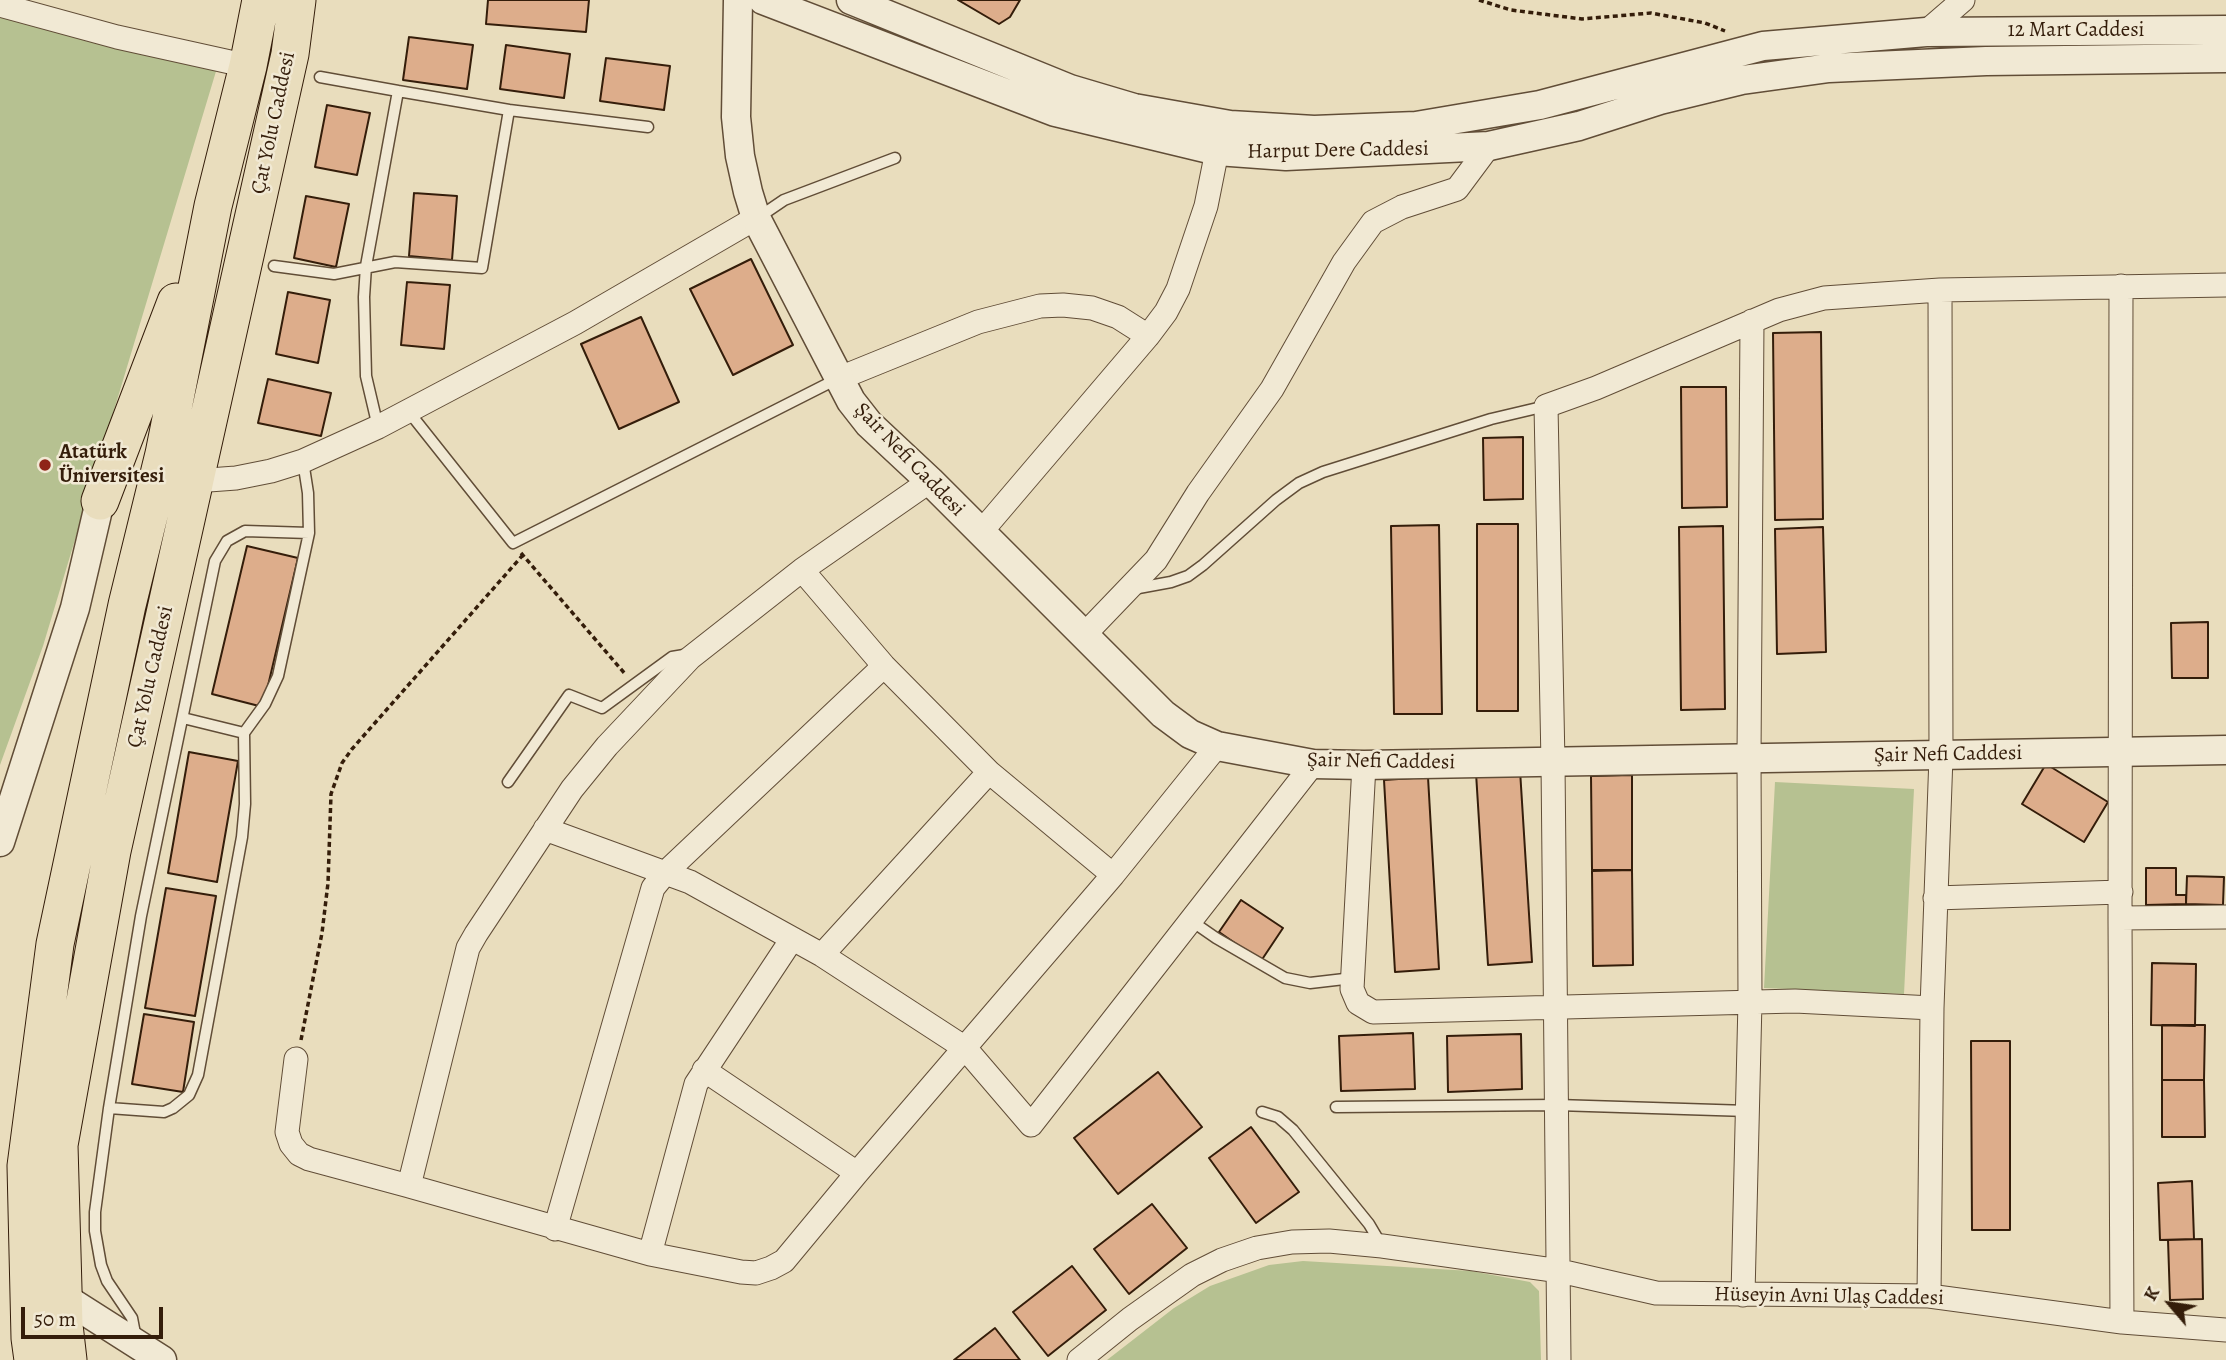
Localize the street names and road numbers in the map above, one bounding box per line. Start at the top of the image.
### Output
street label: 12 Mart Caddesi [2007,18,2145,44]
street label: Çat Yolu Caddesi [247,50,301,196]
street label: Harput Dere Caddesi [1247,137,1429,165]
street label: Şair Nefi Caddesi [848,398,970,522]
street label: Çat Yolu Caddesi [122,604,180,750]
street label: Şair Nefi Caddesi [1874,741,2022,769]
street label: Şair Nefi Caddesi [1307,748,1455,776]
street label: Hüseyin Avni Ulaş Caddesi [1714,1282,1944,1312]

